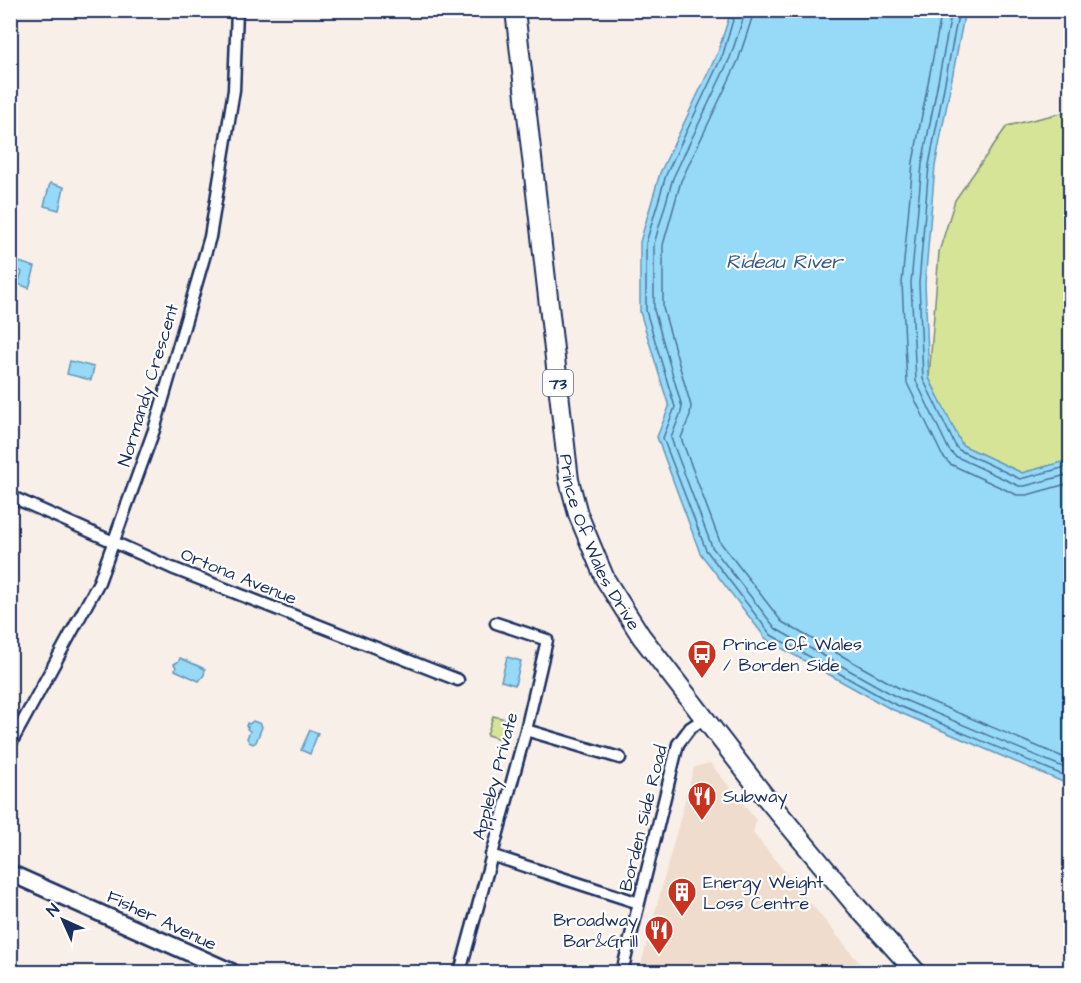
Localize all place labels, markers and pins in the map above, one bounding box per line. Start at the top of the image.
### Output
place label: Prince Of Wales / Borden Side [723,632,862,678]
bus stop icon: Prince Of Wales / Borden Side [686,638,718,680]
restaurant icon: Subway [686,780,718,822]
place label: Subway [723,784,788,810]
place label: Energy Weight Loss Centre [703,870,824,916]
building icon: Energy Weight Loss Centre [666,876,698,918]
place label: Broadway Bar&Grill [553,908,638,954]
restaurant icon: Broadway Bar&Grill [643,914,675,956]

